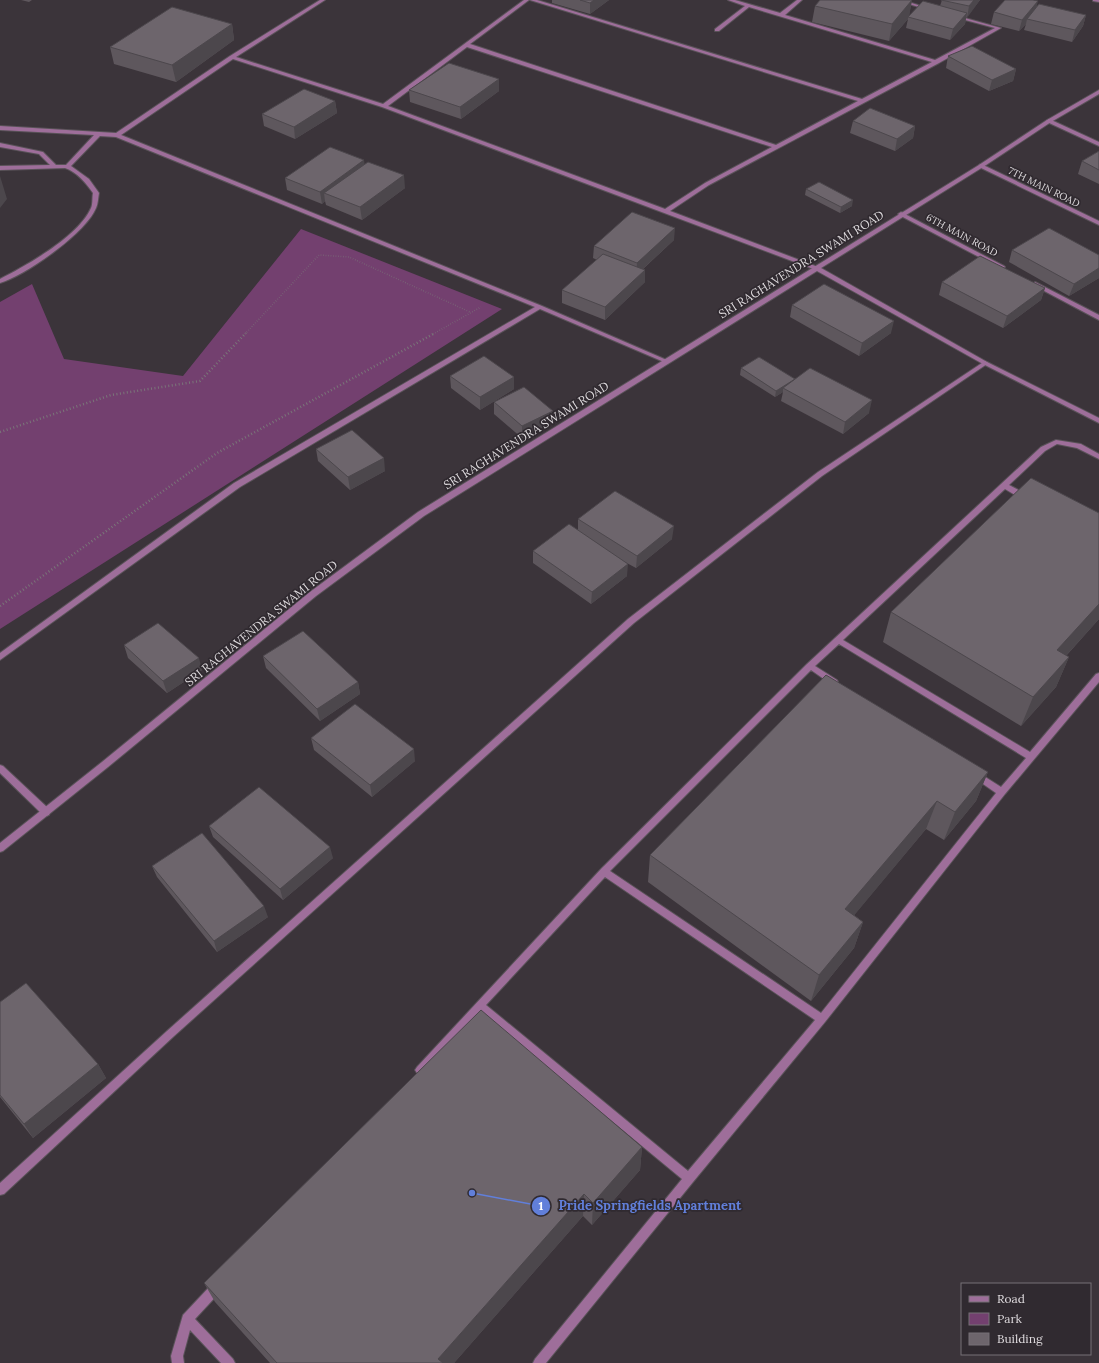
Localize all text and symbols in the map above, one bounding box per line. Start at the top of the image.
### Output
street label: 7TH MAIN ROAD [1006,164,1082,210]
street label: SRI RAGHAVENDRA SWAMI ROAD [716,207,886,321]
street label: 6TH MAIN ROAD [924,211,1000,259]
street label: SRI RAGHAVENDRA SWAMI ROAD [441,378,611,492]
street label: SRI RAGHAVENDRA SWAMI ROAD [182,557,340,689]
callout: Pride Springfields Apartment [531,1193,750,1218]
text: Pride Springfields Apartment [559,1197,742,1214]
text: 1 [539,1198,544,1213]
legend [961,1283,1091,1355]
text: Road [997,1291,1025,1306]
text: Park [997,1311,1023,1326]
text: Building [997,1331,1043,1346]

